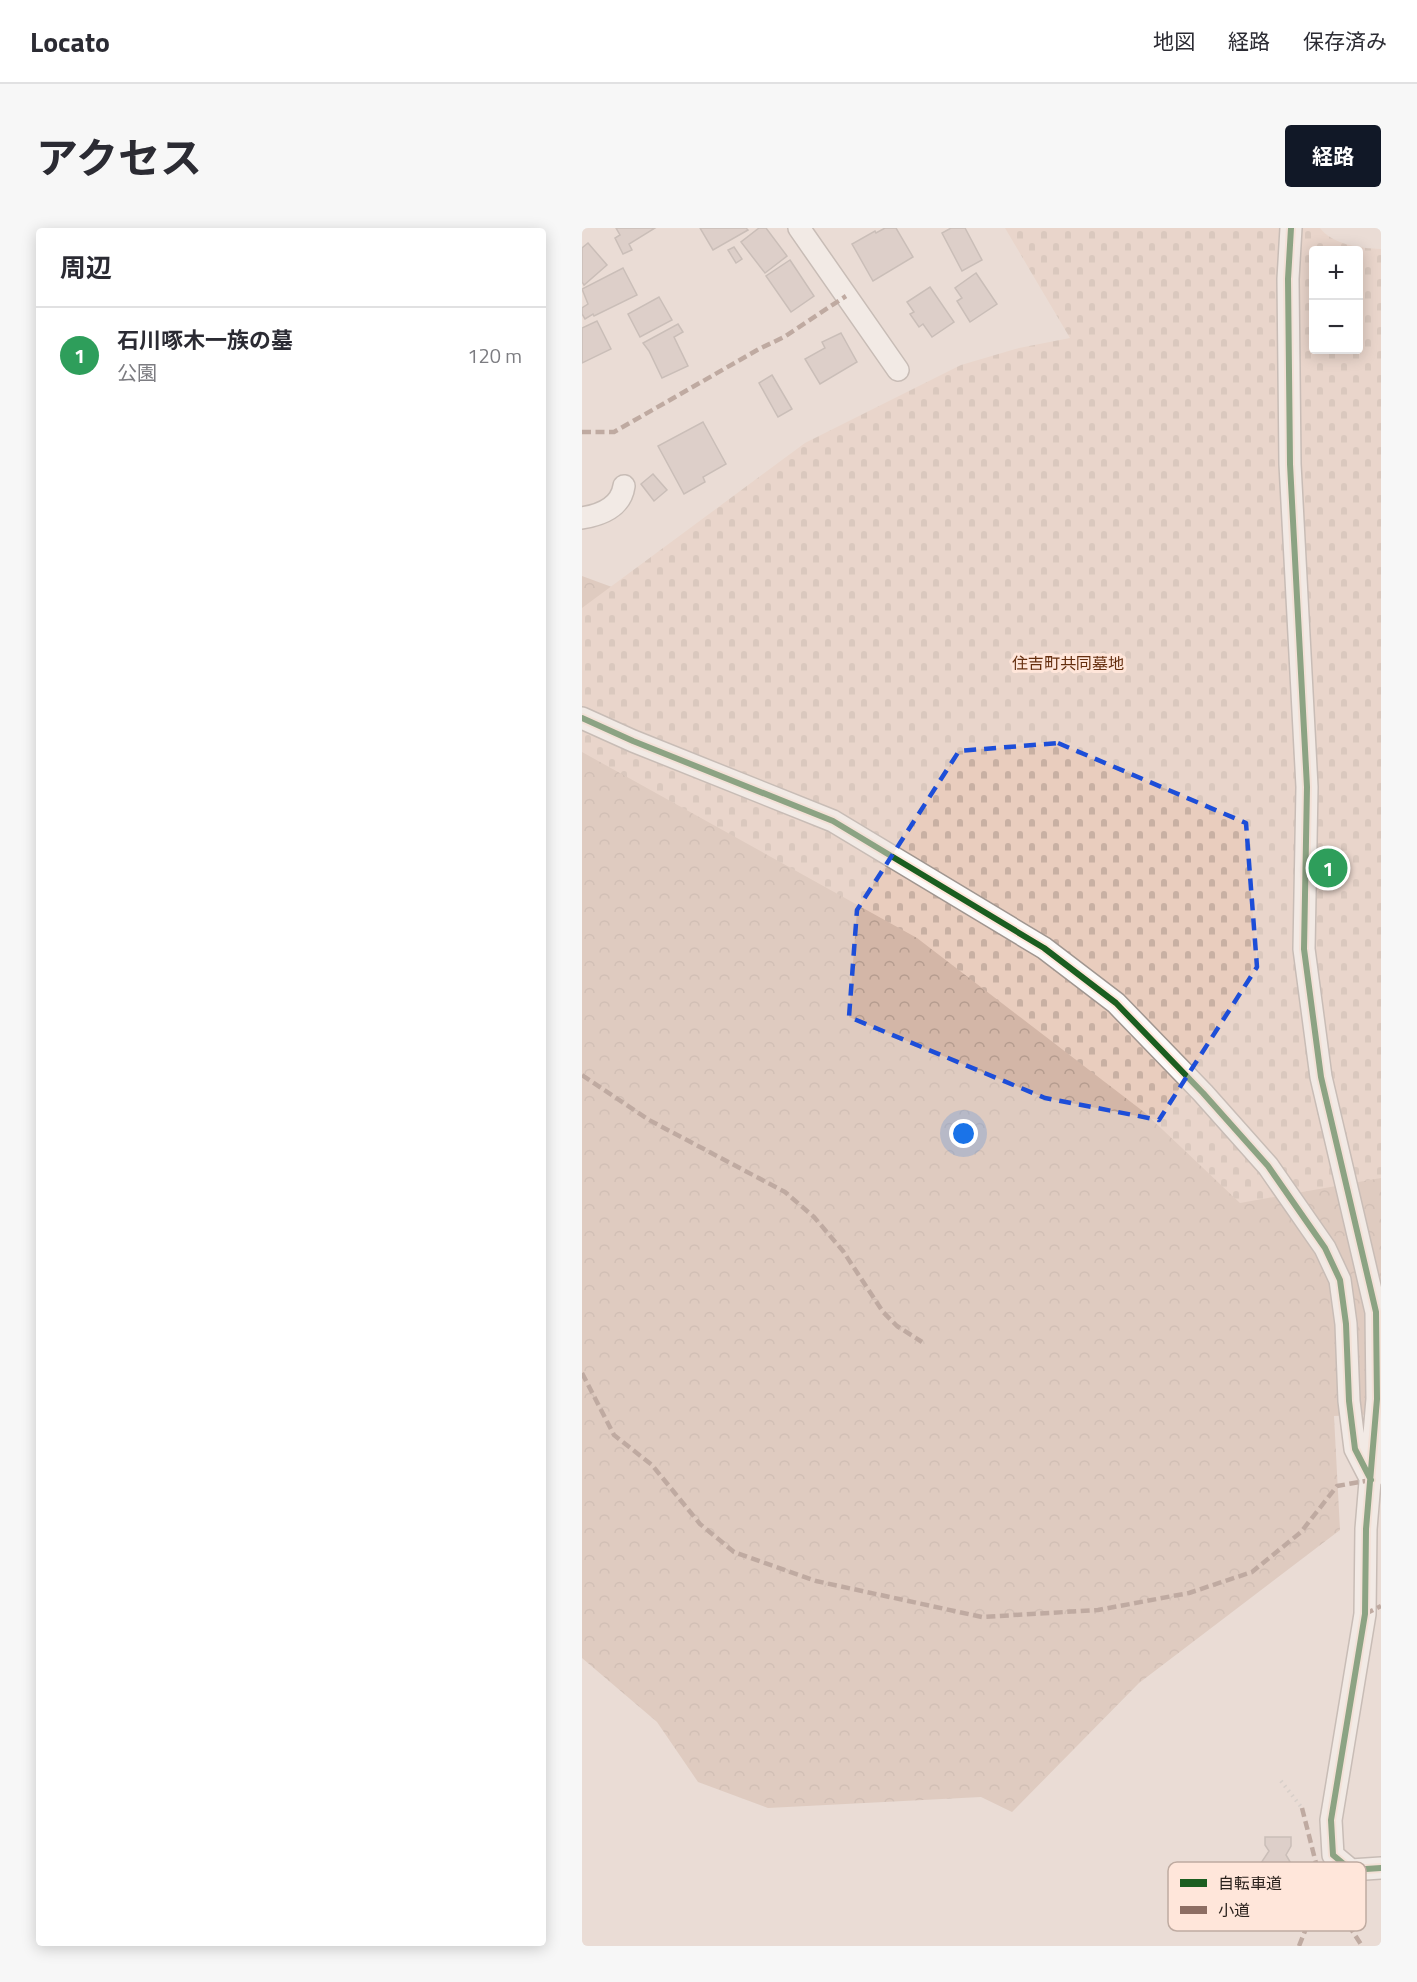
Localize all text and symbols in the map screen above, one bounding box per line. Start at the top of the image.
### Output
text: Locato [30,20,110,63]
text: 地図 [1153,25,1195,57]
text: 経路 [1228,25,1270,57]
text: 保存済み [1303,25,1387,57]
text: アクセス [36,125,202,189]
button: 経路 [1285,125,1381,187]
map controls [1309,246,1363,354]
button: + [1309,246,1363,300]
text: 周辺 [60,248,112,287]
button: − [1309,300,1363,354]
text: 石川啄木一族の墓 [117,323,293,357]
text: 1 [74,340,85,371]
text: 120 m [467,340,522,371]
text: 公園 [117,357,157,388]
park label: 住吉町共同墓地 [1012,651,1124,675]
pin: 1 [1308,846,1348,890]
your location [949,1119,978,1148]
legend [1168,1862,1366,1931]
text: 自転車道 [1218,1871,1282,1895]
text: 小道 [1218,1898,1250,1922]

